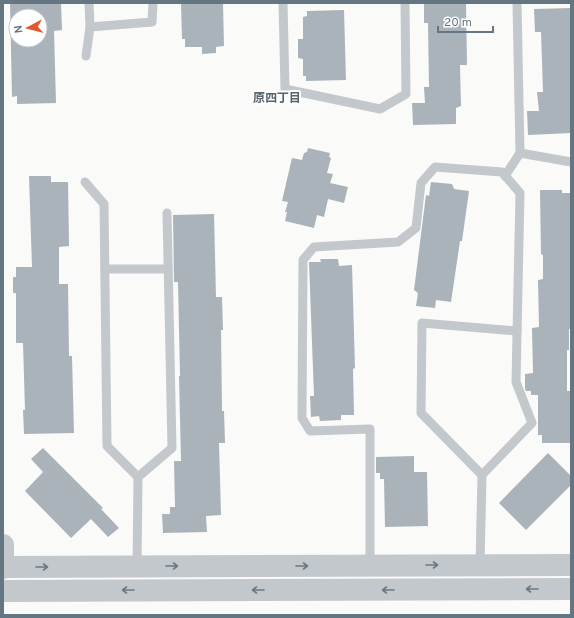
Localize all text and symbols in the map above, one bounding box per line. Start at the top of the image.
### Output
north arrow [8,8,48,48]
scale bar [438,8,493,34]
text: 20 m [444,15,472,31]
text: N [12,24,26,34]
district label: 原四丁目 [253,91,301,107]
one-way arrow [425,561,438,569]
one-way arrow [165,562,178,570]
one-way arrow [295,562,308,570]
one-way arrow [35,563,48,571]
one-way arrow [526,585,539,593]
one-way arrow [122,586,135,594]
one-way arrow [252,586,265,594]
one-way arrow [382,586,395,594]

